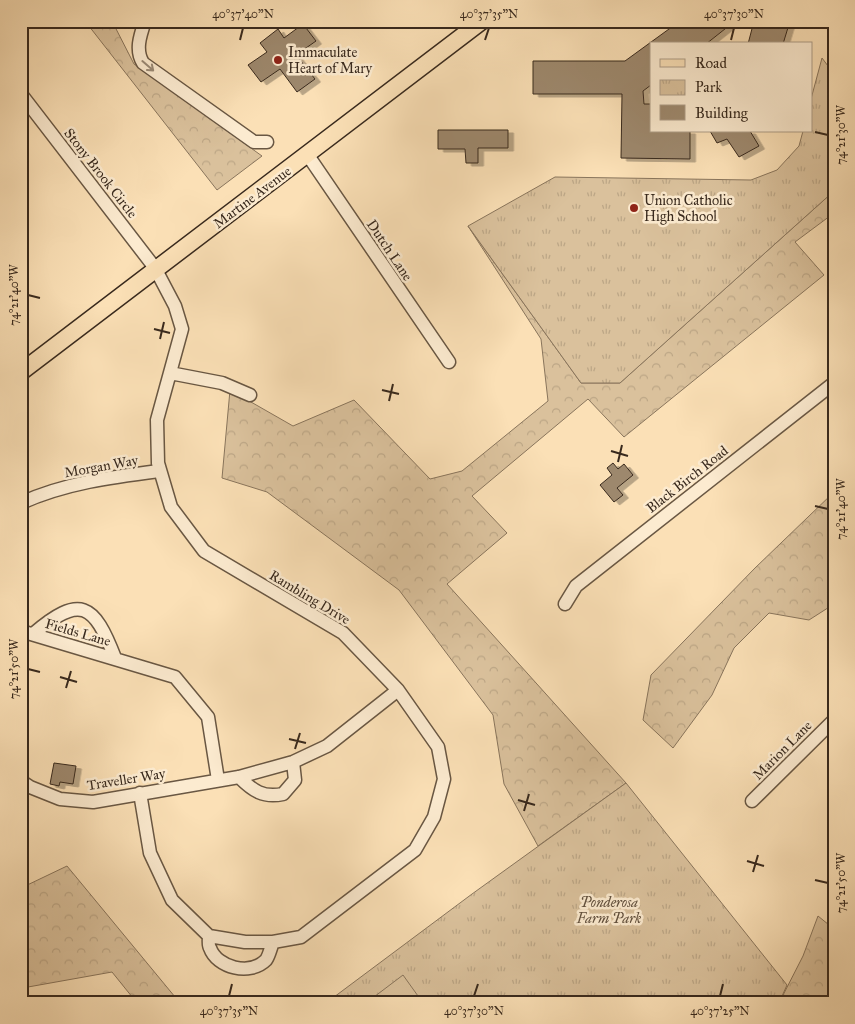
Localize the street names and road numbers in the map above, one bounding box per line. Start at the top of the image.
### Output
street label: Stony Brook Circle [60,125,141,222]
street label: Martine Avenue [210,163,295,232]
street label: Dutch Lane [363,217,416,284]
street label: Black Birch Road [643,442,732,517]
street label: Morgan Way [63,452,140,481]
street label: Rambling Drive [266,567,353,628]
street label: Fields Lane [43,615,113,650]
street label: Marion Lane [749,717,816,784]
street label: Traveller Way [86,765,167,794]

